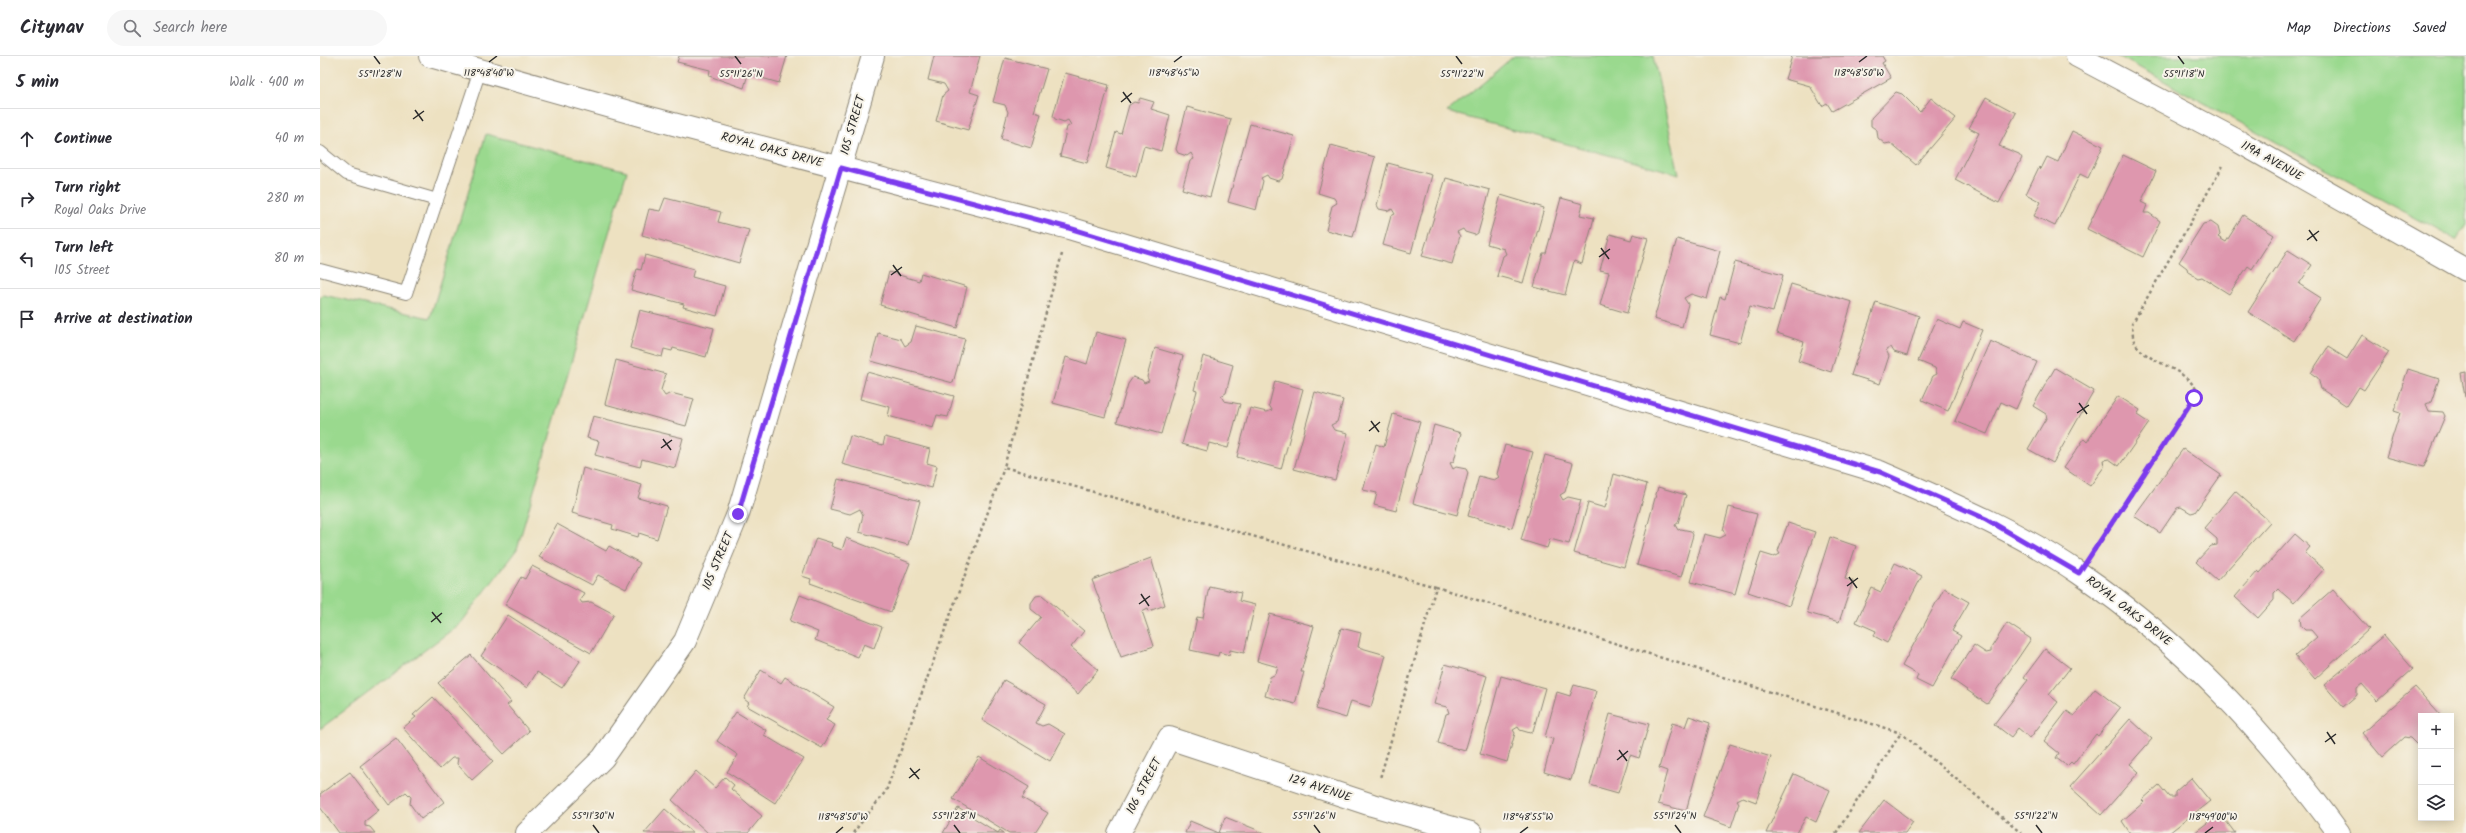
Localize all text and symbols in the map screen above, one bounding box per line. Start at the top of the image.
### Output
search box [107,10,387,46]
text: Citynav [20,13,83,43]
text: Search here [153,16,227,40]
icon: search [121,17,143,39]
text: Map [2286,17,2311,39]
text: Directions [2333,17,2391,39]
text: Saved [2413,17,2446,39]
text: 118°48'40"W [464,65,514,81]
text: 118°48'45"W [1149,65,1200,81]
text: 118°48'50"W [1834,65,1884,81]
text: 55°11'28"N [358,66,402,82]
text: 55°11'26"N [719,66,763,82]
text: 55°11'22"N [1440,66,1484,82]
text: 55°11'18"N [2163,66,2205,82]
text: 5 min [16,69,59,96]
text: Walk · 400 m [229,72,304,93]
street label: 105 STREET [835,91,871,157]
text: Continue [54,127,112,151]
street label: ROYAL OAKS DRIVE [719,127,826,173]
icon: ahead [16,128,38,150]
text: 40 m [275,128,304,149]
street label: 119A AVENUE [2237,136,2307,186]
text: Turn right [54,176,121,200]
icon: right [16,188,38,210]
text: 280 m [267,188,304,209]
text: Royal Oaks Drive [54,200,146,221]
text: Turn left [54,236,114,260]
icon: left [16,248,38,270]
text: 80 m [274,248,304,269]
text: 105 Street [54,260,110,281]
text: Arrive at destination [54,307,193,331]
icon: arrive [16,308,38,330]
route start [2185,389,2203,407]
route end [729,505,747,523]
street label: 105 STREET [697,528,739,593]
street label: ROYAL OAKS DRIVE [2082,571,2177,651]
map controls [2418,713,2454,821]
button: + [2418,713,2454,749]
button: − [2418,749,2454,785]
street label: 106 STREET [1121,753,1168,818]
street label: 124 AVENUE [1286,769,1355,807]
button: layers [2418,785,2454,821]
text: 55°11'30"N [572,808,615,824]
text: 55°11'28"N [932,808,976,824]
text: 55°11'26"N [1292,808,1336,824]
text: 55°11'24"N [1653,808,1697,824]
text: 55°11'22"N [2014,808,2058,824]
text: 118°48'50"W [818,809,868,825]
text: 118°48'55"W [1503,809,1553,825]
text: 118°49'00"W [2189,809,2238,825]

